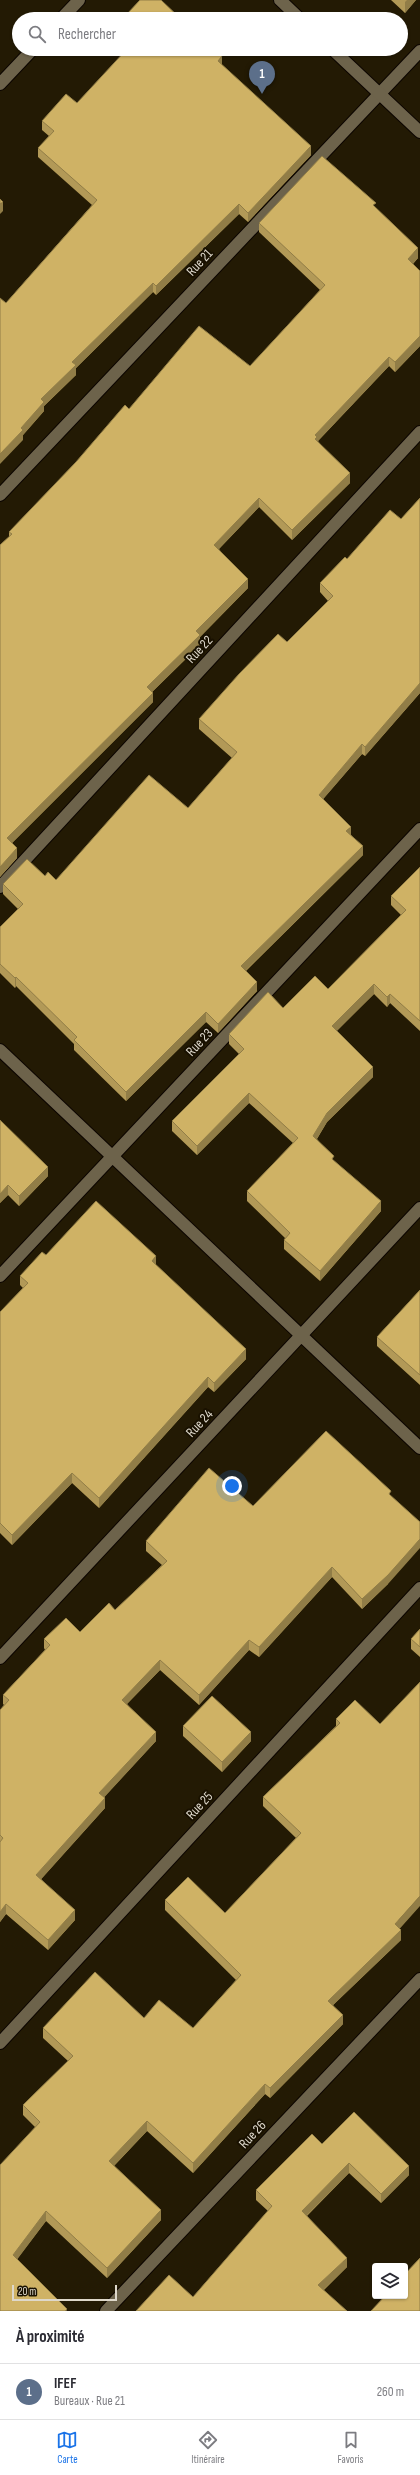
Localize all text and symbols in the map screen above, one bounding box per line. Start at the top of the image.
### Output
search box [12,12,408,56]
icon: search [26,23,48,45]
text: Rechercher [58,25,116,44]
pin: 1 [249,61,275,94]
street label: Rue 21 [183,245,216,279]
street label: Rue 22 [182,632,217,667]
street label: Rue 23 [182,1025,217,1060]
street label: Rue 24 [182,1406,216,1441]
your location [222,1476,242,1496]
street label: Rue 25 [182,1788,217,1823]
street label: Rue 26 [235,2117,270,2152]
map controls [372,2263,408,2299]
button: layers [372,2263,408,2299]
scale bar [12,2283,117,2302]
text: 20 m [18,2285,36,2298]
text: À proximité [16,2327,84,2347]
text: IFEF [54,2374,76,2393]
text: 1 [26,2384,32,2400]
text: 260 m [377,2384,404,2400]
text: Bureaux · Rue 21 [54,2393,125,2409]
tab: Carte [56,2429,78,2466]
tab: Itinéraire [191,2429,225,2466]
tab: Favoris [338,2429,364,2466]

